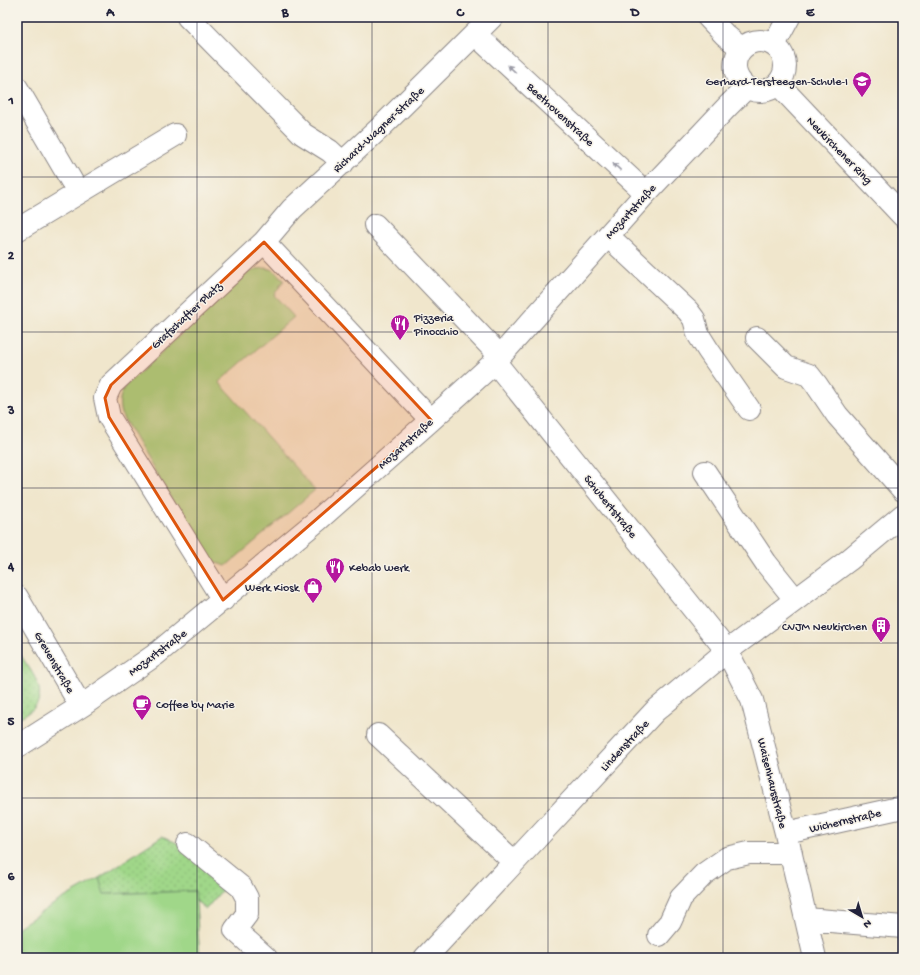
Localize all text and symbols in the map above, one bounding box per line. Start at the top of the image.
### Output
text: A [105,6,115,21]
text: B [281,6,290,21]
text: C [455,6,465,21]
text: D [630,6,640,21]
text: E [806,6,815,21]
one-way arrow [507,64,517,73]
school or university icon: Gerhard-Tersteegen-Schule-I [851,70,873,98]
place label: Gerhard-Tersteegen-Schule-I [705,76,848,90]
street label: Beethovenstraße [522,80,597,151]
street label: Richard-Wagner-Straße [331,84,428,176]
text: 1 [7,94,14,109]
street label: Neukirchener Ring [803,115,875,188]
one-way arrow [612,162,622,172]
street label: Mozartstraße [603,181,660,243]
text: 2 [8,249,15,264]
street label: Grafschafter Platz [149,280,226,353]
place label: Pizzeria Pinocchio [413,312,459,340]
restaurant icon: Pizzeria Pinocchio [389,313,411,341]
text: 3 [7,404,15,419]
street label: Mozartstraße [376,416,437,473]
street label: Schubertstraße [580,473,640,542]
restaurant icon: Kebab werk [324,556,346,584]
text: 4 [7,560,15,575]
place label: Kebab werk [349,562,411,576]
shop icon: Werk Kiosk [302,576,324,604]
place label: Werk Kiosk [245,582,301,596]
building icon: CVJM Neukirchen [870,615,892,643]
place label: CVJM Neukirchen [782,621,867,635]
street label: Mozartstraße [126,627,191,680]
street label: Grevenstraße [30,630,77,697]
cafe icon: Coffee by Marie [131,693,153,721]
place label: Coffee by Marie [156,699,235,713]
text: 5 [8,715,15,730]
street label: Lindenstraße [598,717,653,775]
street label: Waisenhausstraße [753,737,789,831]
street label: Wichernstraße [808,807,883,837]
text: 6 [8,870,15,885]
north arrow [842,897,882,937]
text: N [860,916,873,930]

